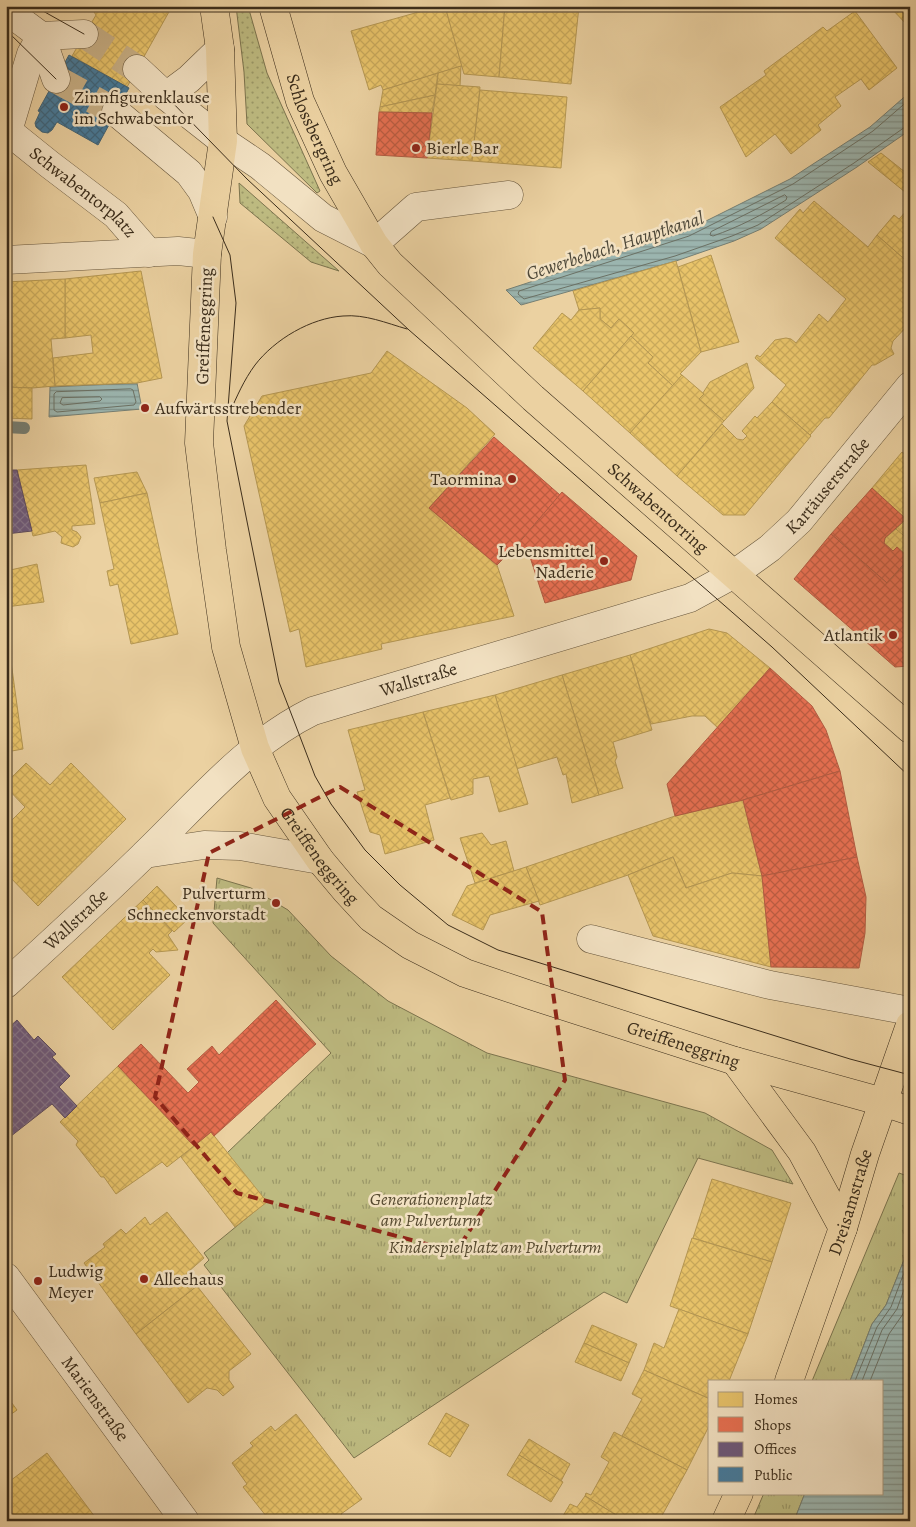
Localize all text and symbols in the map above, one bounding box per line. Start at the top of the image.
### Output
street label: Schlossbergring [281,71,349,189]
place label: Zinnfigurenklause im Schwabentor [74,85,210,130]
marker: Zinnfigurenklause im Schwabentor [58,101,70,113]
place label: Bierle Bar [426,136,499,160]
street label: Schwabentorplatz [25,141,142,243]
marker: Bierle Bar [410,142,422,154]
water label: Gewerbebach, Hauptkanal [523,205,707,287]
street label: Greiffeneggring [190,267,218,385]
place label: Aufwärtsstrebender [154,396,301,420]
marker: Aufwärtsstrebender [139,402,151,414]
street label: Kartäuserstraße [780,432,875,540]
street label: Schwabentorring [603,457,714,559]
place label: Taormina [431,467,503,491]
marker: Taormina [506,473,518,485]
place label: Lebensmittel Naderie [498,539,595,584]
marker: Lebensmittel Naderie [598,555,610,567]
place label: Atlantik [823,623,883,647]
marker: Atlantik [887,629,899,641]
street label: Wallstraße [376,656,460,703]
street label: Greiffeneggring [275,802,365,910]
place label: Pulverturm Schneckenvorstadt [127,881,266,926]
street label: Wallstraße [38,884,113,956]
marker: Pulverturm Schneckenvorstadt [270,897,282,909]
street label: Greiffeneggring [624,1015,743,1074]
street label: Dreisamstraße [822,1146,878,1259]
park label: Generationenplatz am Pulverturm [370,1187,493,1232]
park label: Kinderspielplatz am Pulverturm [389,1235,601,1259]
place label: Ludwig Meyer [48,1259,103,1304]
place label: Alleehaus [153,1267,224,1291]
marker: Alleehaus [138,1273,150,1285]
marker: Ludwig Meyer [32,1275,44,1287]
street label: Marienstraße [56,1351,135,1446]
legend [708,1380,884,1494]
text: Homes [754,1389,798,1409]
text: Shops [754,1415,791,1435]
text: Offices [754,1439,797,1459]
text: Public [754,1465,792,1485]

